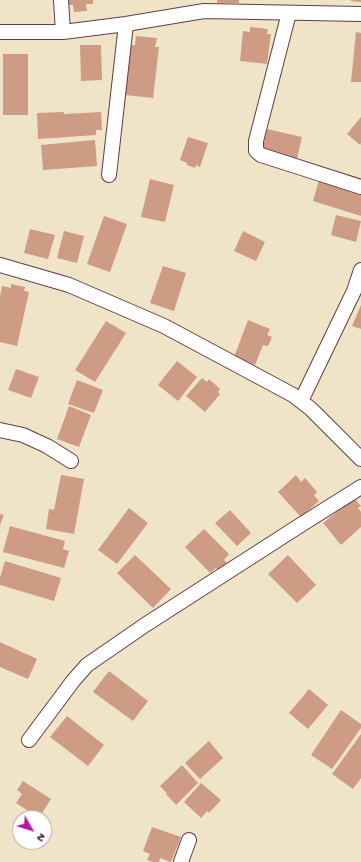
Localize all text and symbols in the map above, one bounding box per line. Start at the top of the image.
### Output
north arrow [12,810,52,850]
text: N [34,830,47,843]

